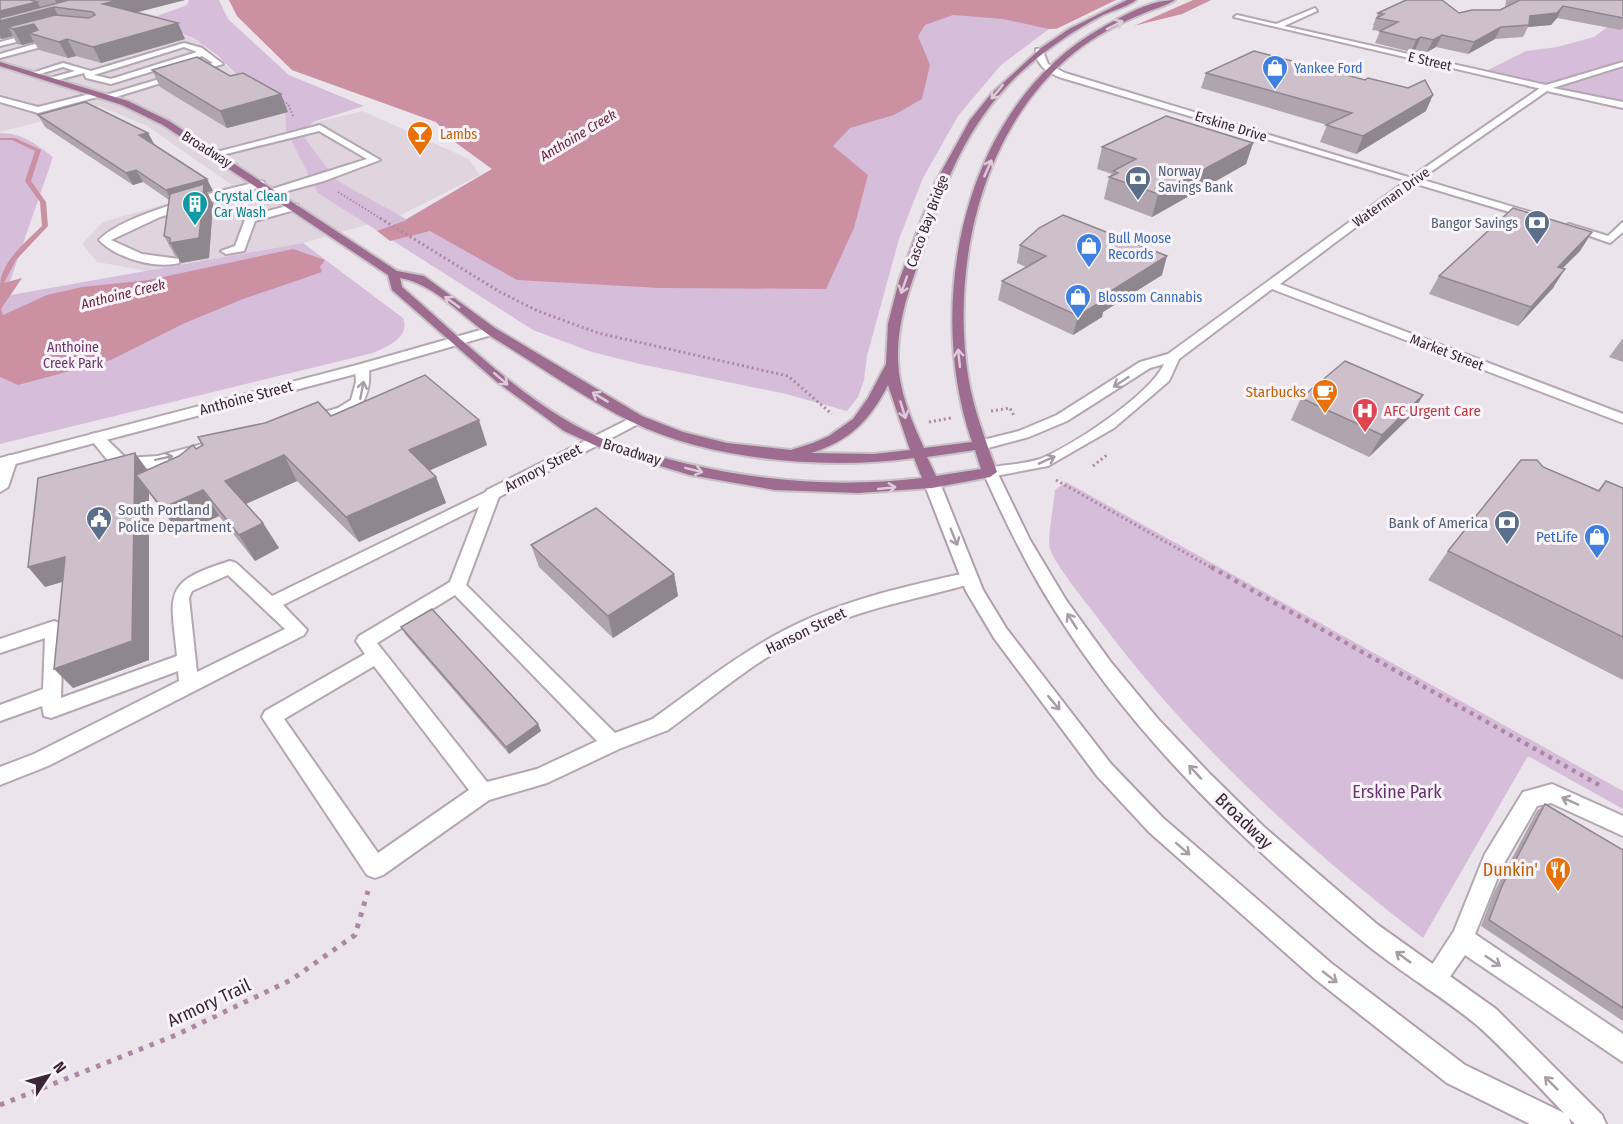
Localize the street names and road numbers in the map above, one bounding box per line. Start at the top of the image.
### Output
street label: E Street [1406,48,1454,75]
street label: Erskine Drive [1193,107,1269,146]
street label: Broadway [179,127,235,172]
street label: Waterman Drive [1349,164,1433,231]
street label: Casco Bay Bridge [903,173,952,270]
street label: Market Street [1408,331,1486,374]
street label: Anthoine Street [197,377,295,419]
street label: Broadway [601,435,663,469]
street label: Armory Street [501,440,585,496]
street label: Hanson Street [763,604,849,658]
street label: Broadway [1211,788,1277,854]
street label: Armory Trail [164,974,254,1032]

